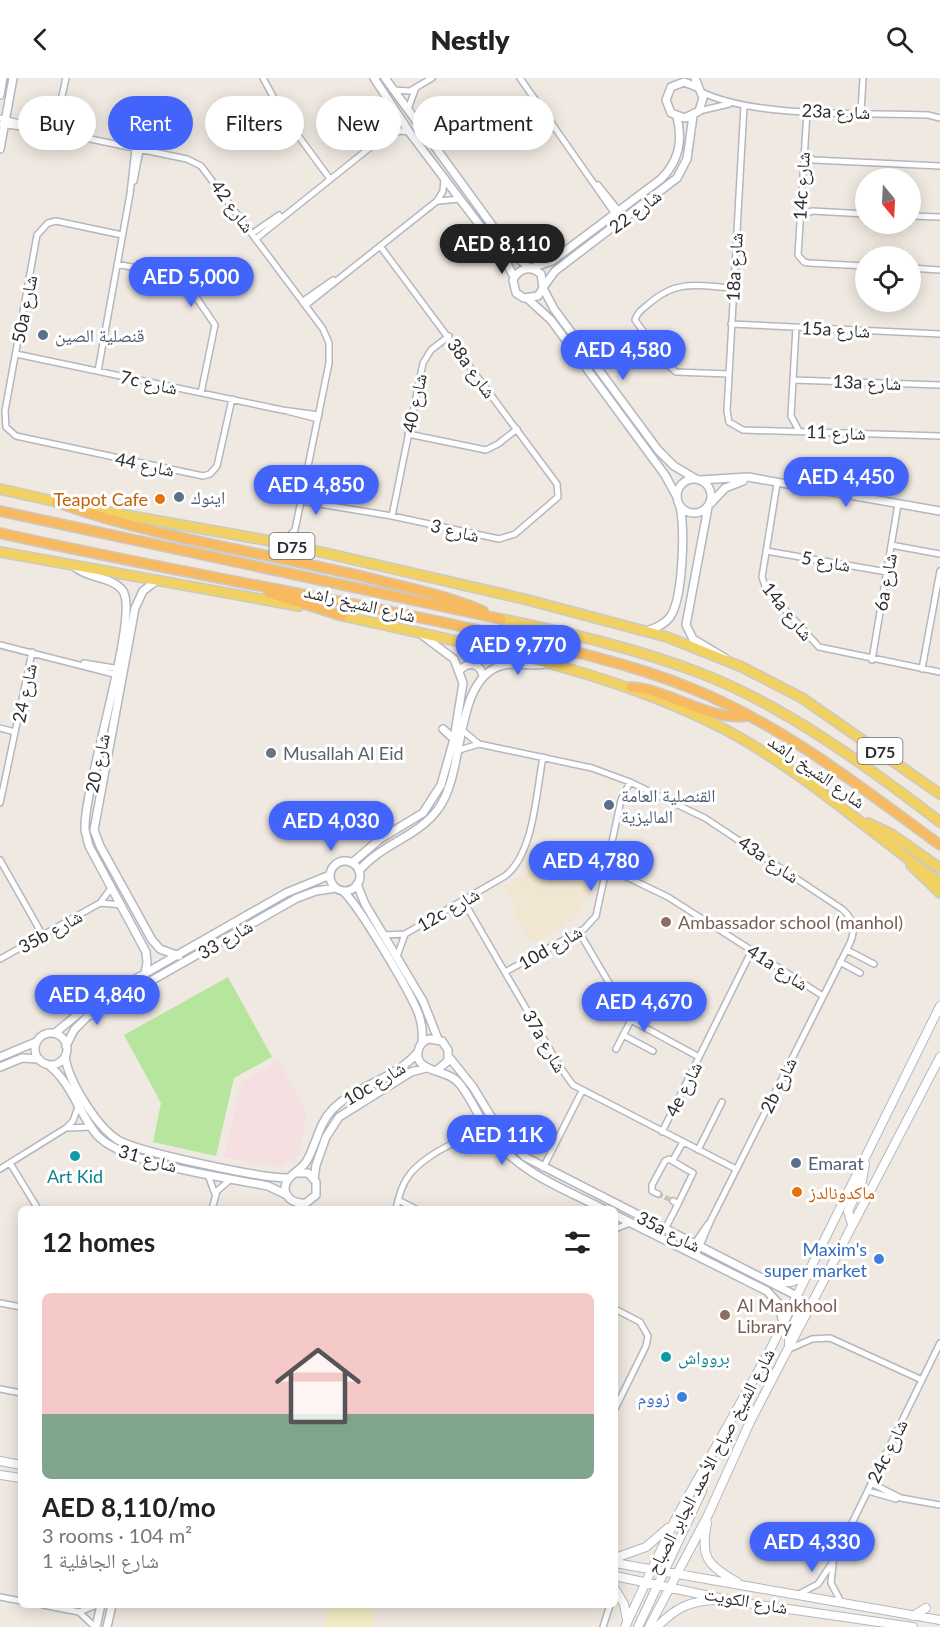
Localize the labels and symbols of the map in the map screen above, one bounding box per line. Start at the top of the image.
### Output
street label: 23a شارع [801,99,871,124]
street label: 14c شارع [788,151,815,221]
north arrow [855,168,921,234]
street label: شارع 42 [206,175,259,237]
street label: شارع 22 [605,184,666,239]
pin: AED 8,110 [433,224,571,275]
street label: 18a شارع [721,232,748,302]
pin: AED 5,000 [122,257,260,308]
street label: 50a شارع [7,273,42,345]
street label: 15a شارع [801,316,871,343]
place label: قنصلية الصين [55,324,145,347]
marker: قنصلية الصين [36,328,50,342]
pin: AED 4,580 [554,330,692,381]
street label: 38a شارع [442,334,501,403]
street label: 7c شارع [118,365,180,400]
street label: 13a شارع [832,370,902,395]
street label: شارع 40 [397,372,432,435]
street label: شارع 11 [806,420,866,445]
street label: شارع 44 [113,447,176,482]
pin: AED 4,450 [777,457,915,508]
pin: AED 4,850 [247,465,385,516]
place label: اينوك [191,486,225,508]
place label: Teapot Cafe [54,488,148,510]
marker: اينوك [172,490,186,504]
marker: Teapot Cafe [153,492,167,506]
street label: شارع 3 [428,514,481,547]
road number: D75 [270,533,314,559]
street label: شارع 5 [800,546,852,577]
street label: 6a شارع [869,551,902,613]
street label: 14a شارع [757,577,818,645]
street label: شارع الشيخ راشد [302,580,418,628]
pin: AED 9,770 [449,625,587,676]
street label: شارع 24 [7,662,42,725]
street label: شارع الشيخ راشد [763,729,870,814]
street label: شارع 20 [80,732,115,795]
road number: D75 [858,738,902,764]
place label: Musallah Al Eid [283,742,404,764]
marker: Musallah Al Eid [264,746,278,760]
place label: القنصلية العامة الماليزية [621,784,715,827]
marker: القنصلية العامة الماليزية [602,798,616,812]
pin: AED 4,030 [262,801,400,852]
street label: 43a شارع [734,831,804,888]
pin: AED 4,780 [522,841,660,892]
street label: 12c شارع [413,882,484,936]
street label: 35b شارع [14,904,86,958]
place label: Ambassador school (manhol) [678,911,903,933]
street label: شارع 33 [194,915,257,964]
marker: Ambassador school (manhol) [659,915,673,929]
street label: 10d شارع [514,920,586,975]
street label: 41a شارع [743,939,813,996]
pin: AED 4,840 [28,975,166,1026]
pin: AED 4,670 [575,982,713,1033]
street label: 37a شارع [517,1006,572,1077]
street label: 2b شارع [755,1054,802,1117]
street label: 10c شارع [339,1056,409,1111]
street label: 4e شارع [660,1058,707,1121]
pin: AED 11K [447,1115,557,1166]
street label: شارع 31 [116,1139,180,1178]
marker: Art Kid [68,1149,82,1163]
place label: Emarat [808,1152,864,1174]
marker: Emarat [789,1156,803,1170]
place label: Art Kid [47,1165,103,1187]
place label: ماكدونالدز [808,1181,875,1203]
marker: ماكدونالدز [790,1185,804,1199]
street label: 35a شارع [633,1206,705,1257]
place label: Maxim's super market [764,1238,868,1281]
marker: Maxim's super market [872,1252,886,1266]
place label: Al Mankhool Library [737,1294,837,1337]
marker: Al Mankhool Library [718,1308,732,1322]
street label: شارع الشيخ صباح الأحمد الجابر الصباح [641,1344,781,1579]
place label: بروواش [678,1346,730,1369]
marker: بروواش [659,1350,673,1364]
place label: زووم [637,1386,670,1410]
marker: زووم [675,1390,689,1404]
street label: 24c شارع [862,1415,913,1487]
pin: AED 4,330 [743,1522,881,1573]
street label: شارع الكويت [702,1582,790,1619]

